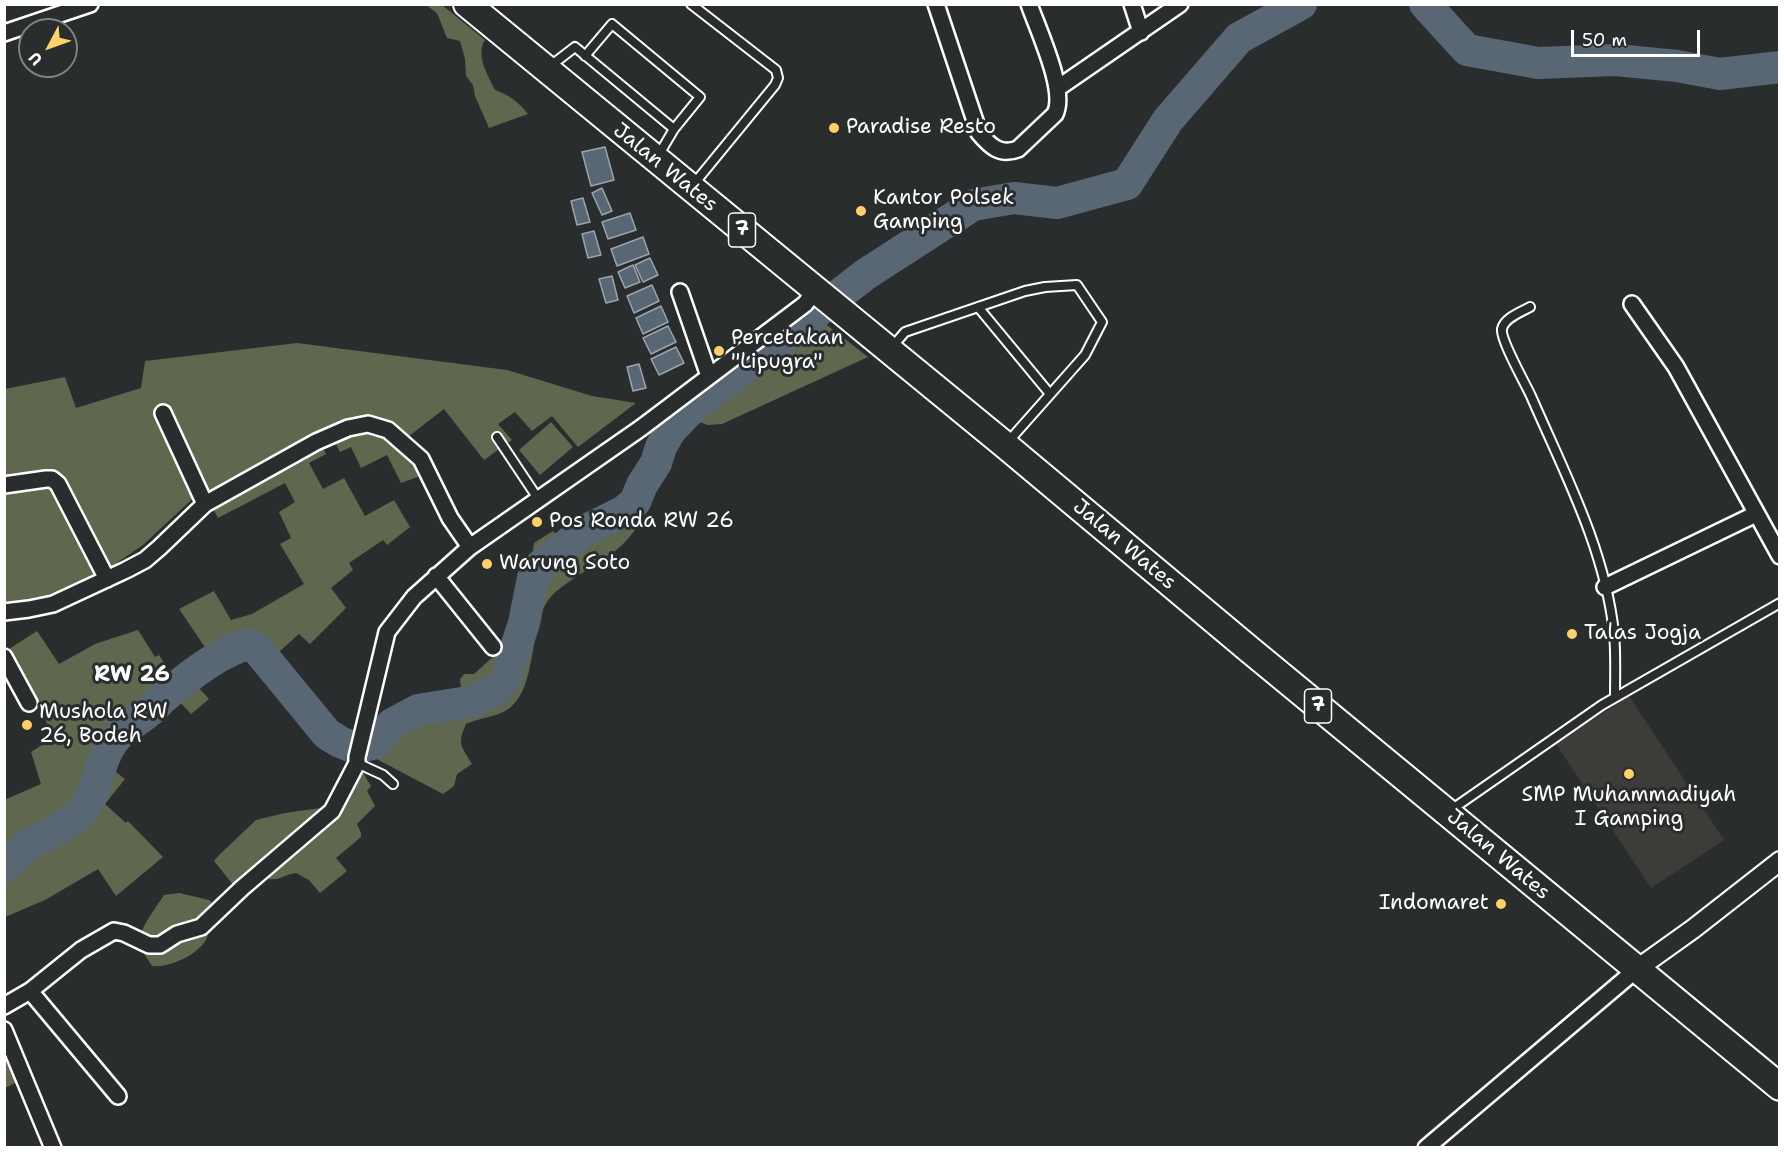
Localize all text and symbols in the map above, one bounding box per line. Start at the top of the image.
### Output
north arrow [18,18,78,78]
scale bar [1574,18,1703,56]
text: 50 m [1582,28,1627,52]
text: U [24,48,47,70]
place label: Paradise Resto [846,115,996,141]
street label: Jalan Wates [608,118,722,218]
marker: Paradise Resto [827,121,841,135]
place label: Kantor Polsek Gamping [873,186,1014,236]
marker: Kantor Polsek Gamping [854,204,868,218]
road number: 7 [728,213,756,247]
place label: Percetakan "Lipugra" [731,326,843,376]
marker: Percetakan "Lipugra" [712,344,726,358]
street label: Jalan Wates [1067,494,1181,596]
place label: Pos Ronda RW 26 [549,509,734,535]
marker: Pos Ronda RW 26 [530,515,544,529]
place label: Warung Soto [499,551,630,577]
marker: Warung Soto [480,557,494,571]
place label: Talas Jogja [1584,621,1701,647]
marker: Talas Jogja [1565,627,1579,641]
district label: RW 26 [94,662,170,688]
road number: 7 [1304,689,1332,723]
place label: Mushola RW 26, Bodeh [39,700,168,750]
marker: Mushola RW 26, Bodeh [20,718,34,732]
marker: SMP Muhammadiyah I Gamping [1622,767,1636,781]
place label: SMP Muhammadiyah I Gamping [1522,783,1736,833]
street label: Jalan Wates [1441,804,1555,906]
place label: Indomaret [1379,891,1489,917]
marker: Indomaret [1494,897,1508,911]

